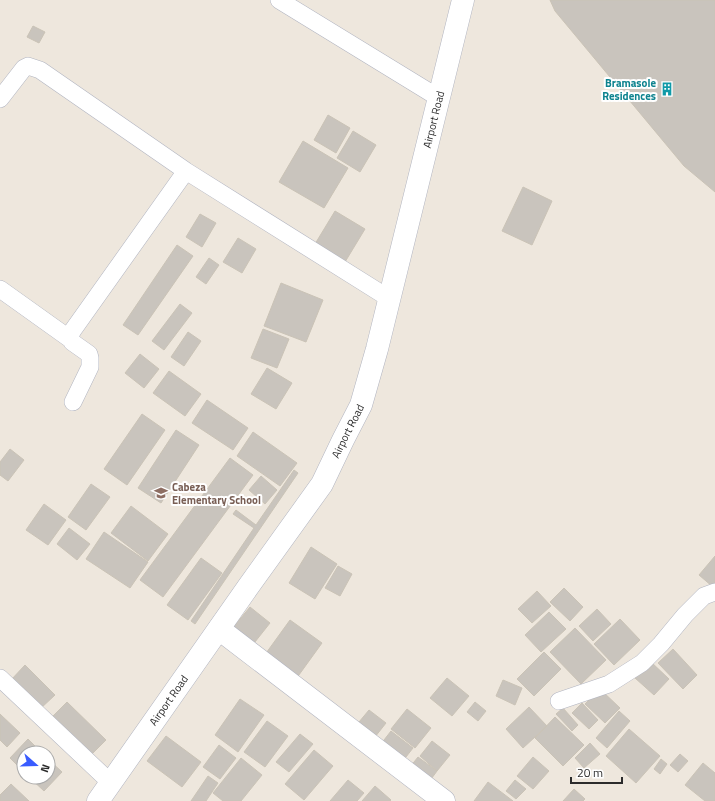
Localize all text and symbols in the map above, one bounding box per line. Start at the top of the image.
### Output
place label: Bramasole Residences [602,75,656,104]
building icon: Bramasole Residences [659,81,675,97]
street label: Airport Road [419,89,448,150]
street label: Airport Road [328,401,368,461]
place label: Cabeza Elementary School [172,479,261,508]
school or university icon: Cabeza Elementary School [153,485,169,501]
street label: Airport Road [145,672,192,729]
north arrow [16,745,56,785]
scale bar [571,759,622,785]
text: N [37,762,54,775]
text: 20 m [577,763,603,782]

